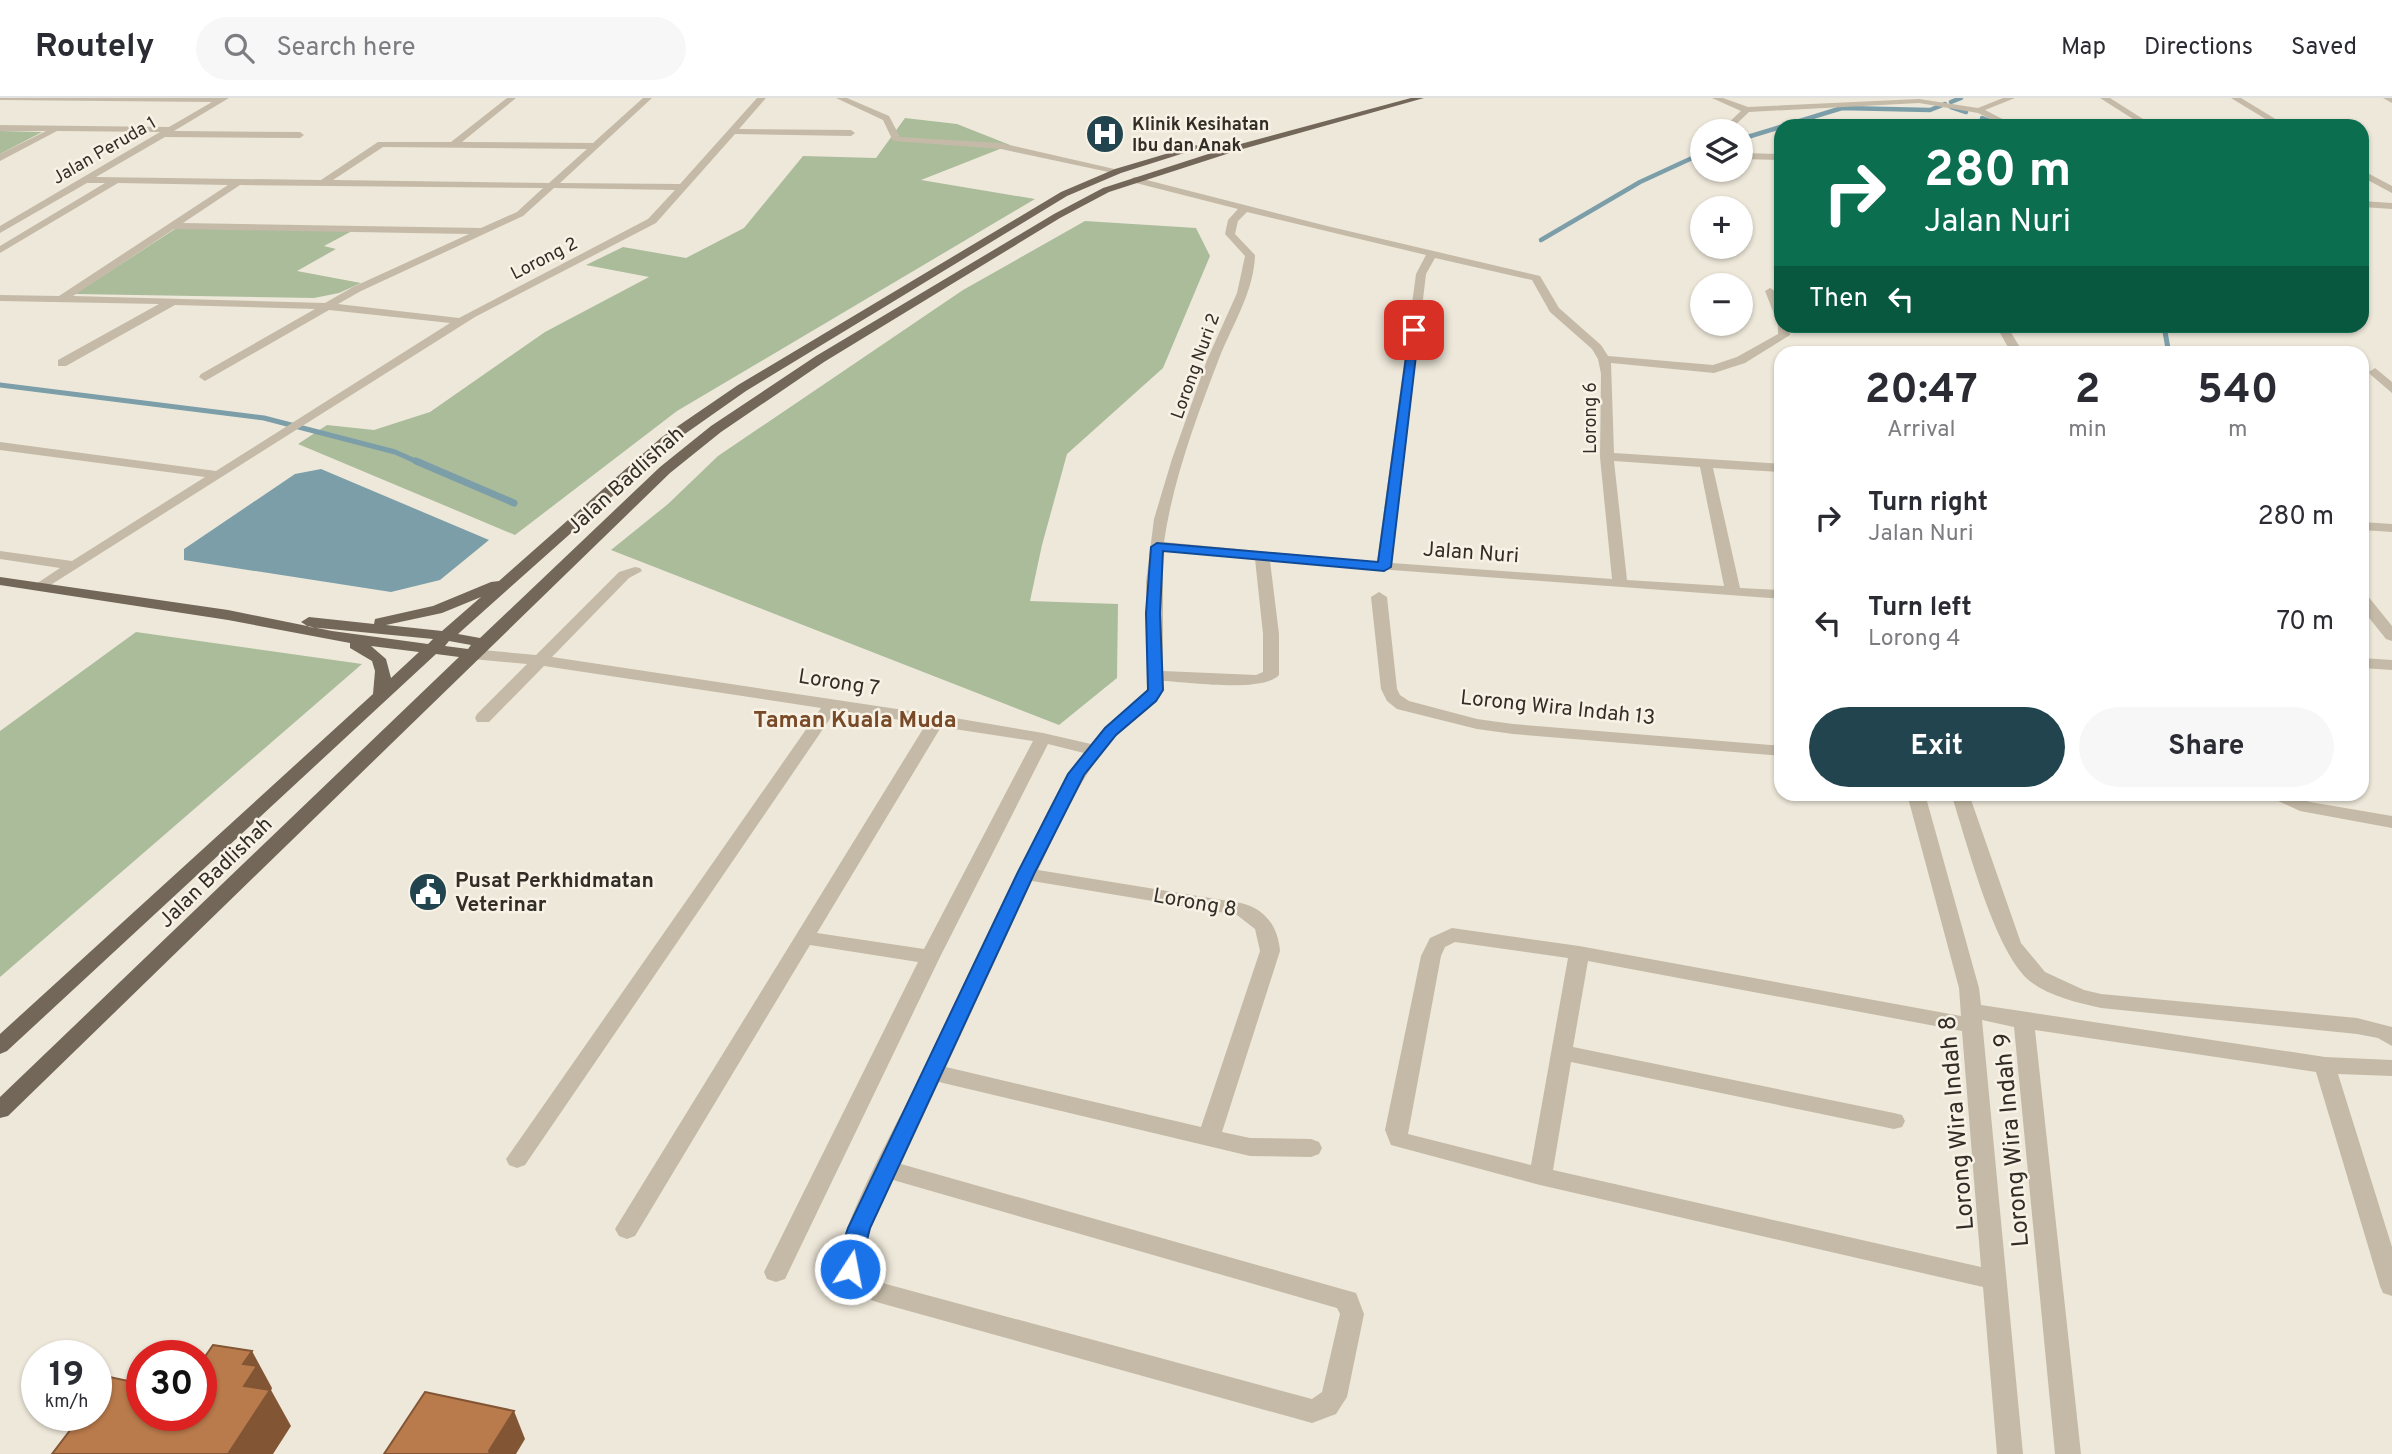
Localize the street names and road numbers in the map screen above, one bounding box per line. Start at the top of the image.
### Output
street label: Jalan Peruda 1 [48,112,161,190]
street label: Lorong 2 [507,233,582,286]
street label: Lorong Nuri 2 [1167,310,1226,423]
street label: Lorong 6 [1580,382,1603,454]
street label: Jalan Badlishah [562,421,690,541]
street label: Jalan Nuri [1422,537,1520,570]
street label: Lorong 7 [796,664,881,703]
street label: Lorong Wira Indah 13 [1459,685,1657,732]
street label: Jalan Badlishah [153,812,279,934]
street label: Lorong 8 [1151,883,1239,924]
street label: Lorong Wira Indah 8 [1934,1014,1982,1231]
street label: Lorong Wira Indah 9 [1989,1031,2037,1248]

